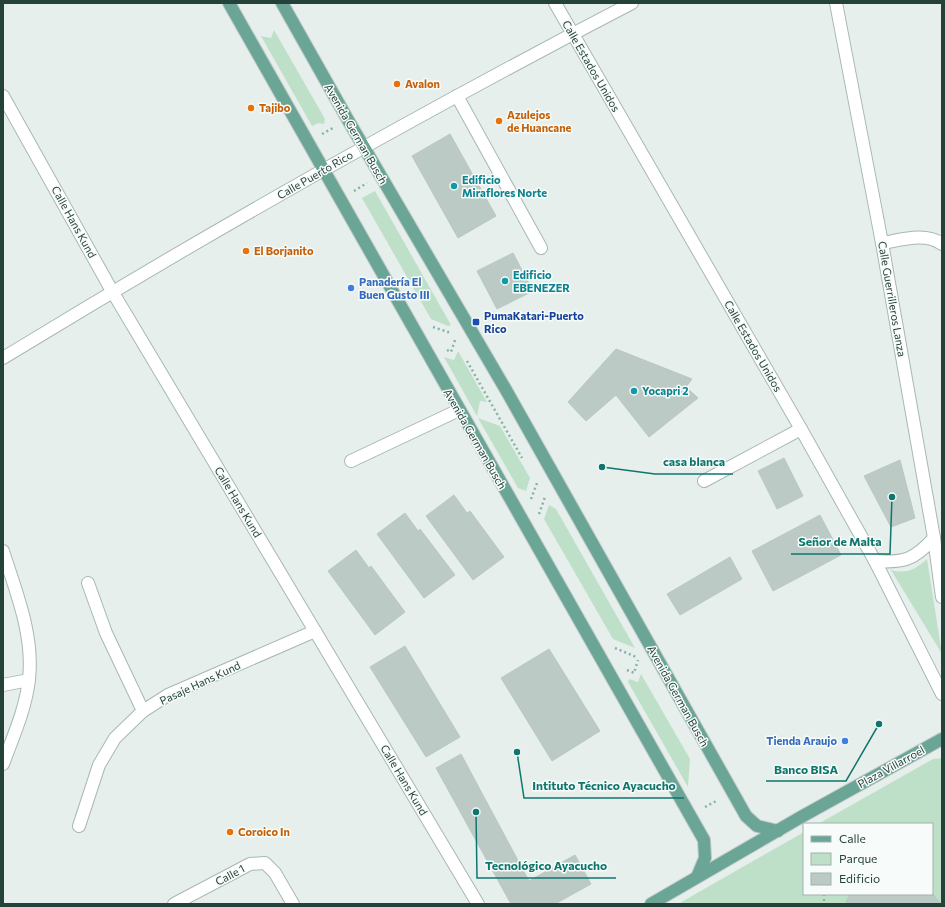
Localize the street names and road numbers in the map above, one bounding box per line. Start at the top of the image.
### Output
street label: Calle Estados Unidos [560,18,623,114]
street label: Avenida German Busch [322,81,391,186]
street label: Calle Puerto Rico [275,147,355,202]
street label: Calle Hans Kund [49,184,100,260]
street label: Calle Guerrilleros Lanza [876,240,909,358]
street label: Calle Estados Unidos [722,298,785,394]
street label: Avenida German Busch [441,386,510,491]
street label: Calle Hans Kund [212,464,265,539]
street label: Avenida German Busch [645,643,712,749]
street label: Pasaje Hans Kund [157,658,242,707]
street label: Calle Hans Kund [378,742,431,817]
street label: Plaza Villarroel [855,743,926,790]
street label: Calle 1 [213,861,247,888]

